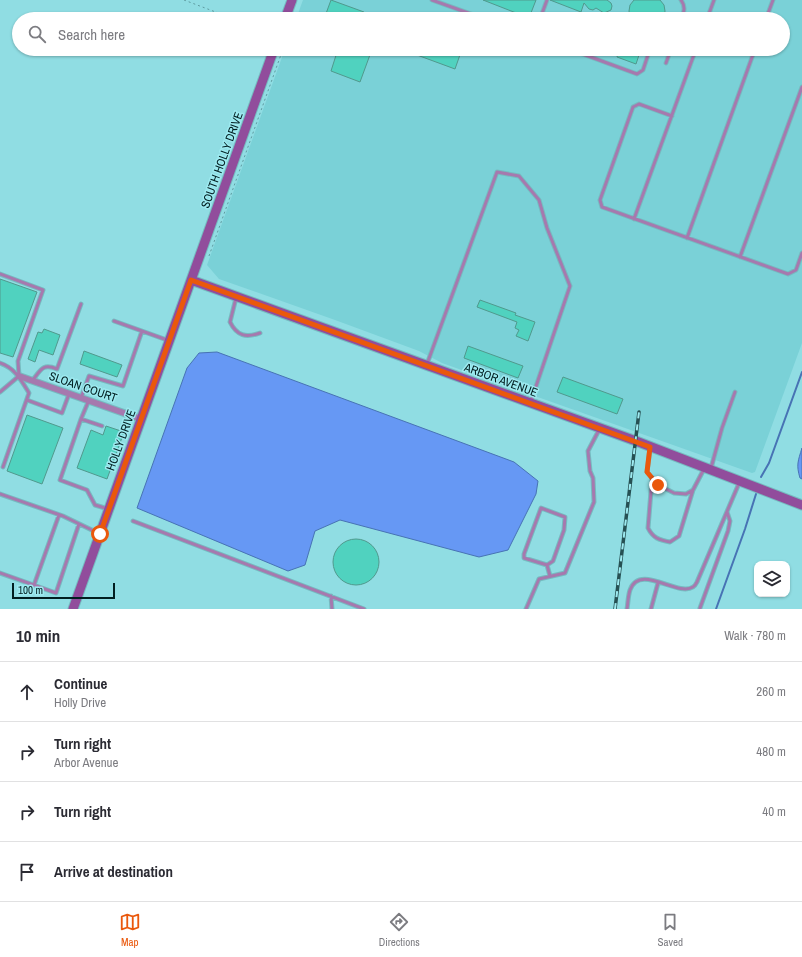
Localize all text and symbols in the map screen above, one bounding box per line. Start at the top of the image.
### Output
search box [12,12,790,56]
icon: search [26,23,48,45]
text: Search here [58,24,125,45]
street label: SOUTH HOLLY DRIVE [197,110,247,210]
street label: ARBOR AVENUE [461,359,540,401]
street label: SLOAN COURT [47,368,119,406]
street label: HOLLY DRIVE [103,407,139,473]
route end [649,476,667,494]
route start [91,525,109,543]
map controls [754,561,790,597]
button: layers [754,561,790,597]
scale bar [12,581,115,600]
text: 100 m [18,583,43,597]
text: 10 min [16,624,60,647]
text: Walk · 780 m [724,627,786,644]
text: Continue [54,673,107,694]
icon: ahead [16,681,38,703]
text: 260 m [756,683,786,700]
text: Holly Drive [54,694,106,711]
text: Turn right [54,733,111,754]
icon: right [16,741,38,763]
text: 480 m [756,743,786,760]
text: Arbor Avenue [54,754,118,771]
icon: right [16,801,38,823]
text: Turn right [54,801,111,822]
text: 40 m [762,803,786,820]
icon: arrive [16,861,38,883]
text: Arrive at destination [54,861,173,882]
tab: Map [119,911,141,949]
tab: Directions [379,911,420,949]
tab: Saved [658,911,683,949]

